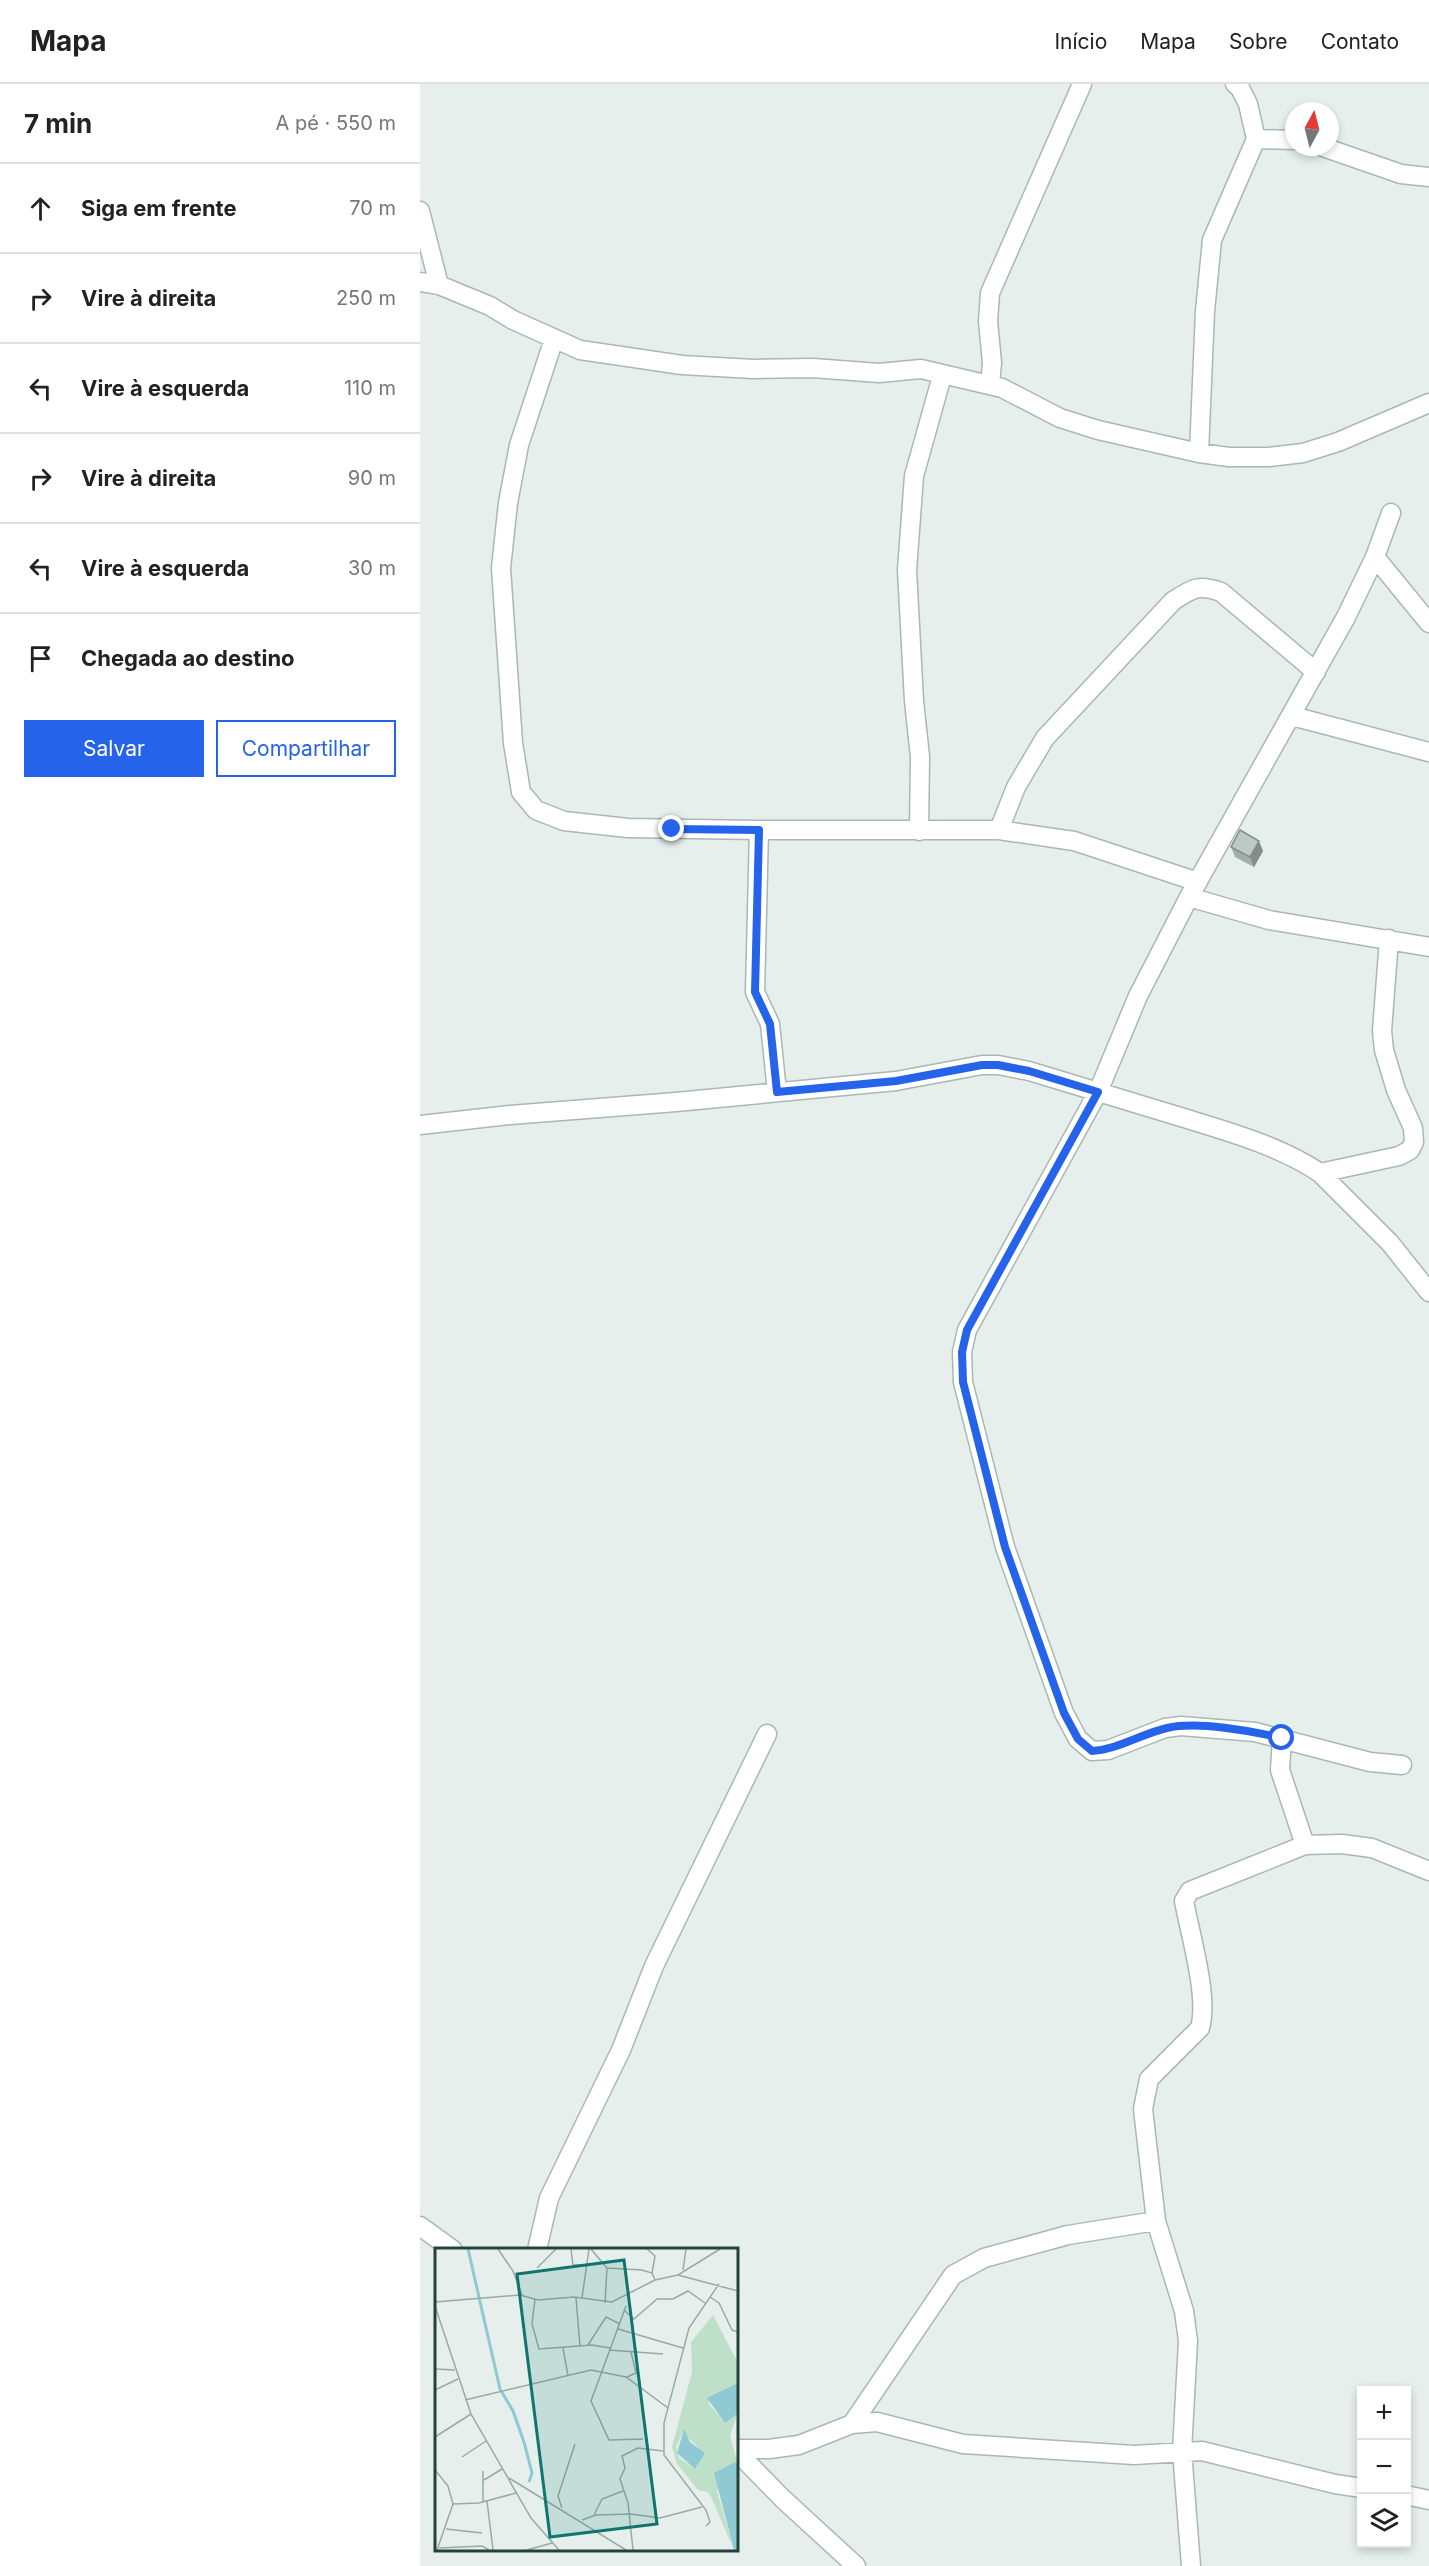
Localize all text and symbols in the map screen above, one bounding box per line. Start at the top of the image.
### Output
text: Mapa [30,24,107,58]
text: Início [1054,29,1107,54]
text: Mapa [1140,29,1196,54]
text: Sobre [1229,29,1288,54]
text: Contato [1321,29,1399,54]
north arrow [1285,102,1339,156]
text: 7 min [24,108,92,139]
text: A pé · 550 m [276,111,396,135]
icon: ahead [24,192,57,225]
text: Siga em frente [81,195,237,221]
text: 70 m [349,196,396,220]
icon: right [24,282,57,315]
text: Vire à direita [81,285,216,311]
text: 250 m [336,286,396,310]
icon: left [24,372,57,405]
text: Vire à esquerda [81,375,249,401]
text: 110 m [344,376,396,400]
icon: right [24,462,57,495]
text: Vire à direita [81,465,216,491]
text: 90 m [348,466,396,490]
icon: left [24,552,57,585]
text: Vire à esquerda [81,555,249,581]
text: 30 m [348,556,396,580]
icon: arrive [24,642,57,675]
text: Chegada ao destino [81,645,295,671]
button: Salvar [24,720,204,777]
button: Compartilhar [216,720,396,777]
route end [658,815,684,841]
route start [1268,1724,1294,1750]
inset map [435,2248,738,2551]
map controls [1357,2386,1411,2548]
button: + [1357,2386,1411,2440]
button: − [1357,2440,1411,2494]
button: layers [1357,2494,1411,2548]

